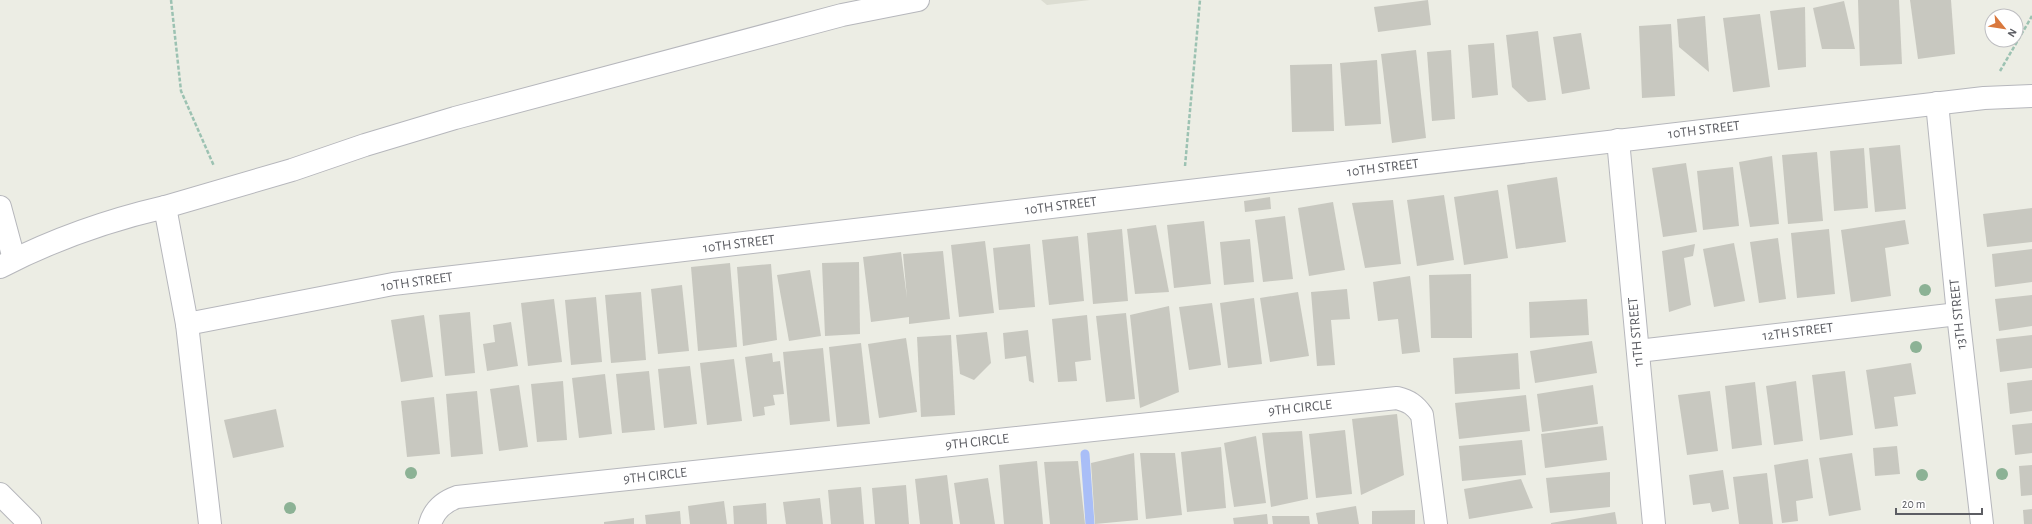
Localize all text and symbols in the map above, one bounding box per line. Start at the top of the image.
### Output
north arrow [1984,8,2024,48]
text: N [2006,27,2019,39]
street label: 10TH STREET [1667,119,1741,141]
street label: 10TH STREET [1346,157,1420,179]
street label: 10TH STREET [1024,195,1098,217]
street label: 10TH STREET [702,233,776,255]
street label: 10TH STREET [380,270,454,294]
street label: 13TH STREET [1947,278,1969,350]
street label: 11TH STREET [1626,297,1646,367]
street label: 12TH STREET [1762,321,1834,343]
street label: 9TH CIRCLE [1268,398,1333,418]
street label: 9TH CIRCLE [945,432,1010,452]
street label: 9TH CIRCLE [623,466,688,486]
scale bar [1896,490,1982,516]
text: 20 m [1902,498,1925,510]

